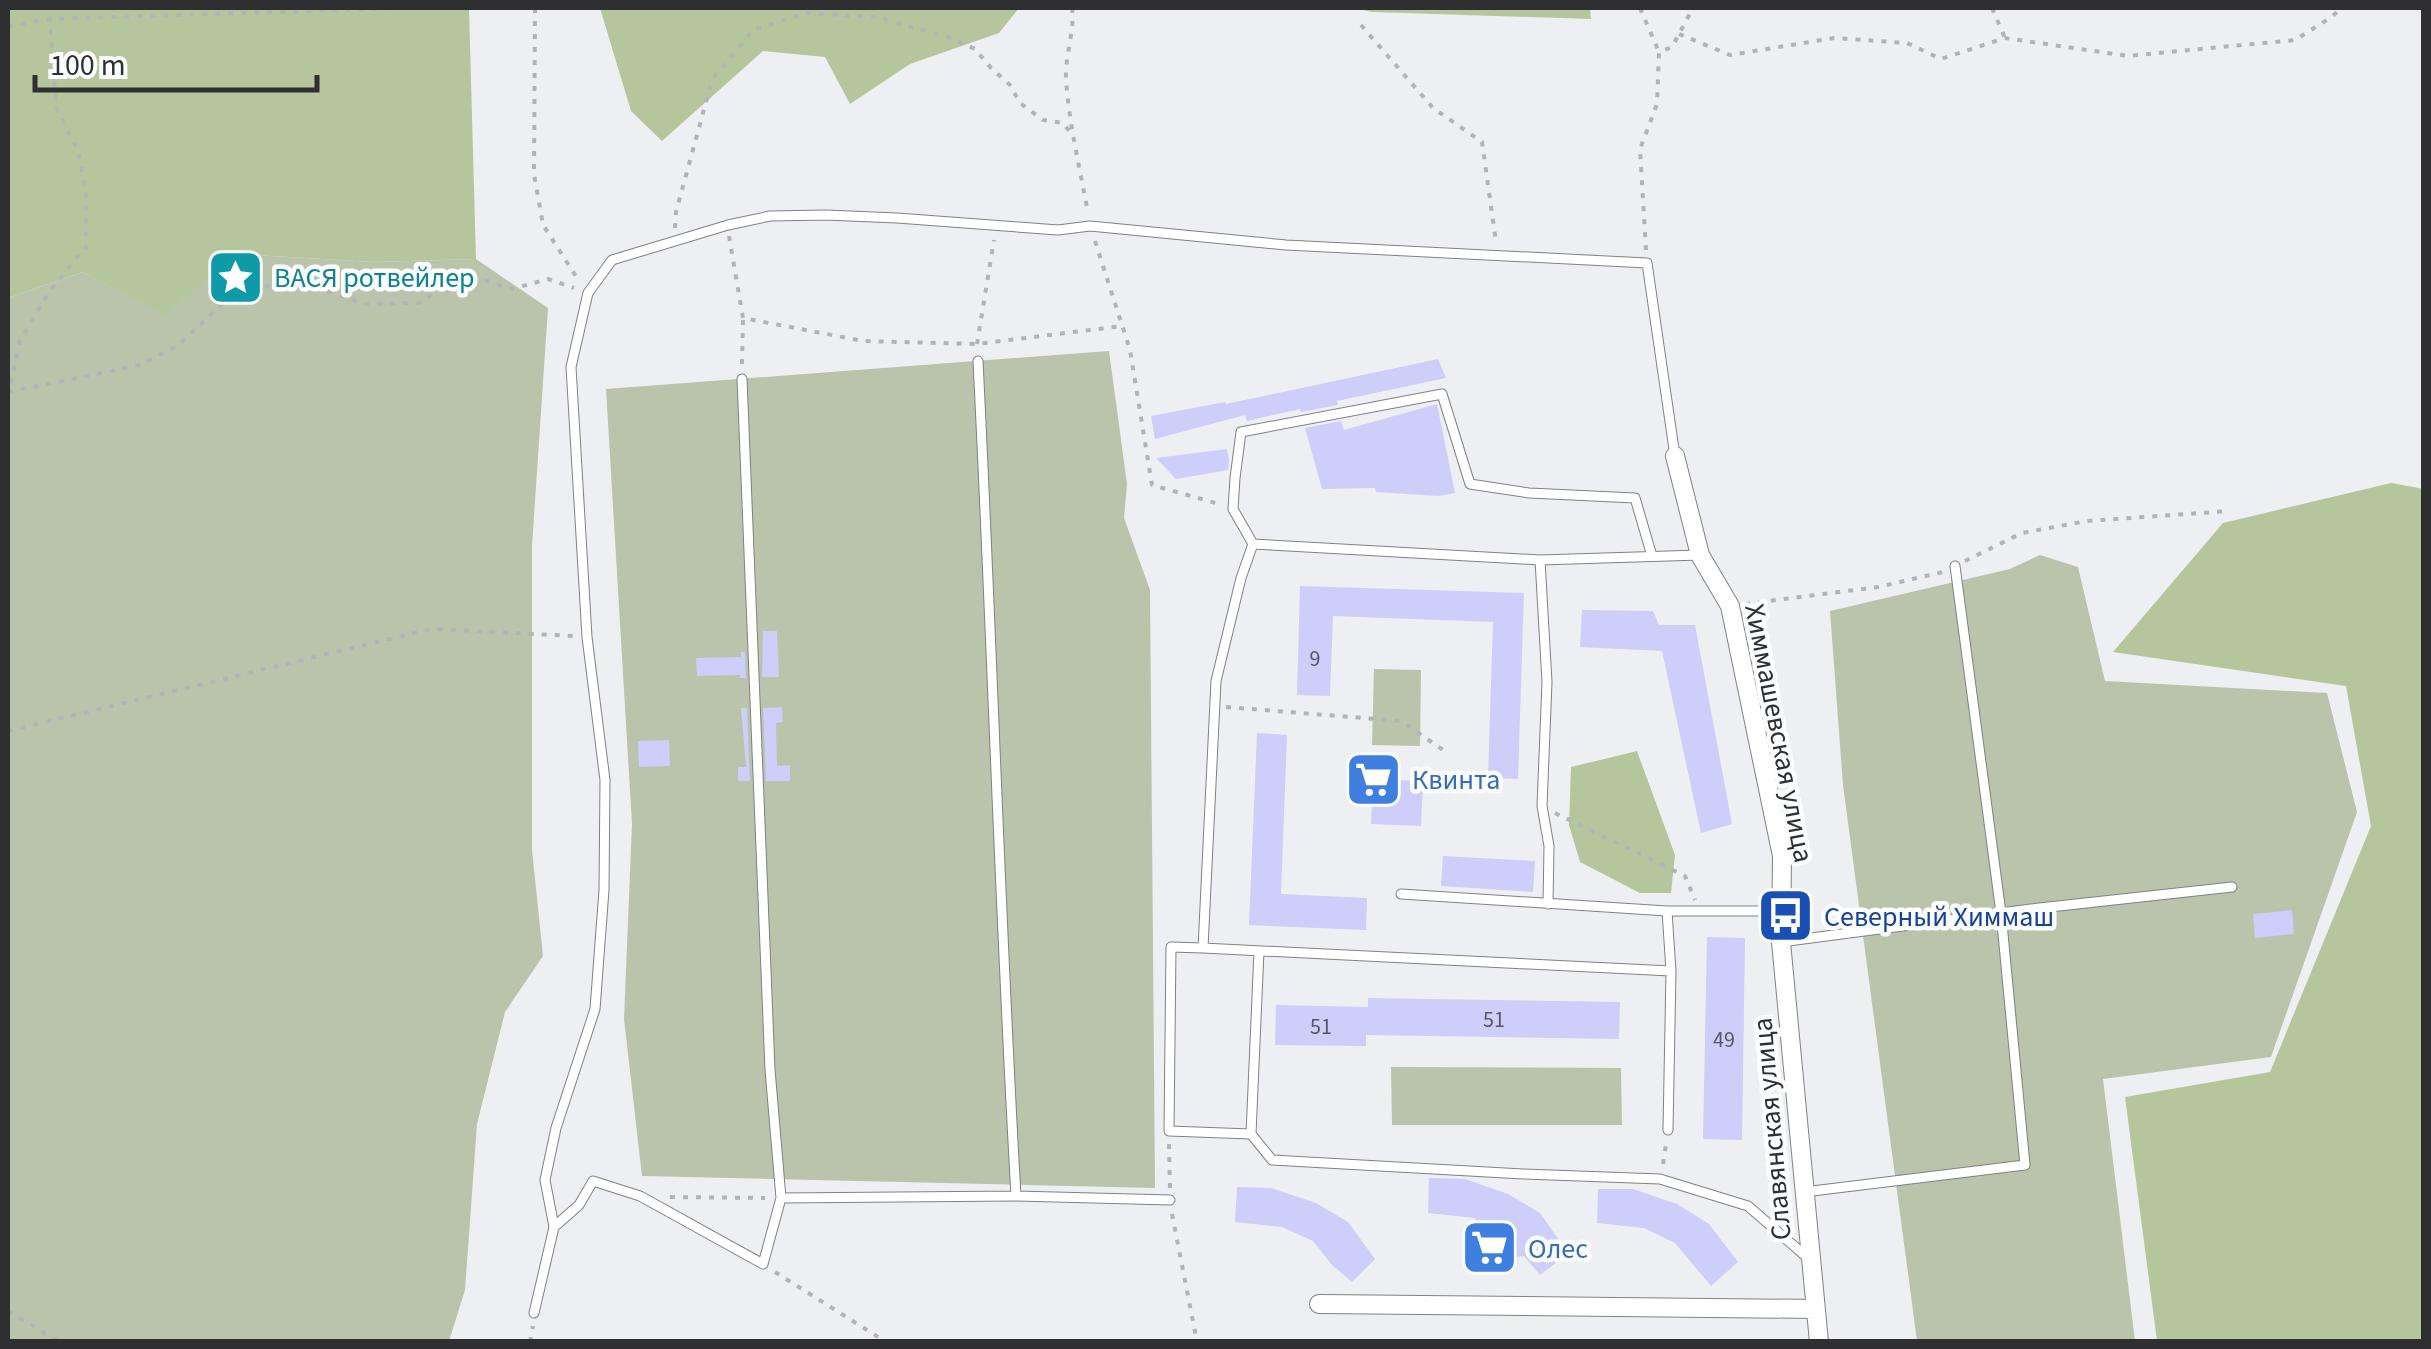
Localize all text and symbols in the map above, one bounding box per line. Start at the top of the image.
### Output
scale bar [35,30,318,92]
text: 100 m [50,44,126,87]
place icon: ВАСЯ ротвейлер [205,247,265,307]
place label: ВАСЯ ротвейлер [274,258,475,298]
street label: Химмашевская улица [1734,600,1824,866]
house number: 9 [1310,643,1320,675]
supermarket icon: Квинта [1343,749,1403,809]
place label: Квинта [1412,760,1500,800]
bus stop icon: Северный Химмаш [1755,886,1815,946]
place label: Северный Химмаш [1824,897,2054,937]
house number: 51 [1483,1004,1505,1036]
house number: 51 [1310,1011,1332,1043]
street label: Славянская улица [1742,1016,1802,1242]
house number: 49 [1713,1024,1735,1056]
supermarket icon: Олес [1459,1218,1519,1278]
place label: Олес [1528,1229,1588,1269]

